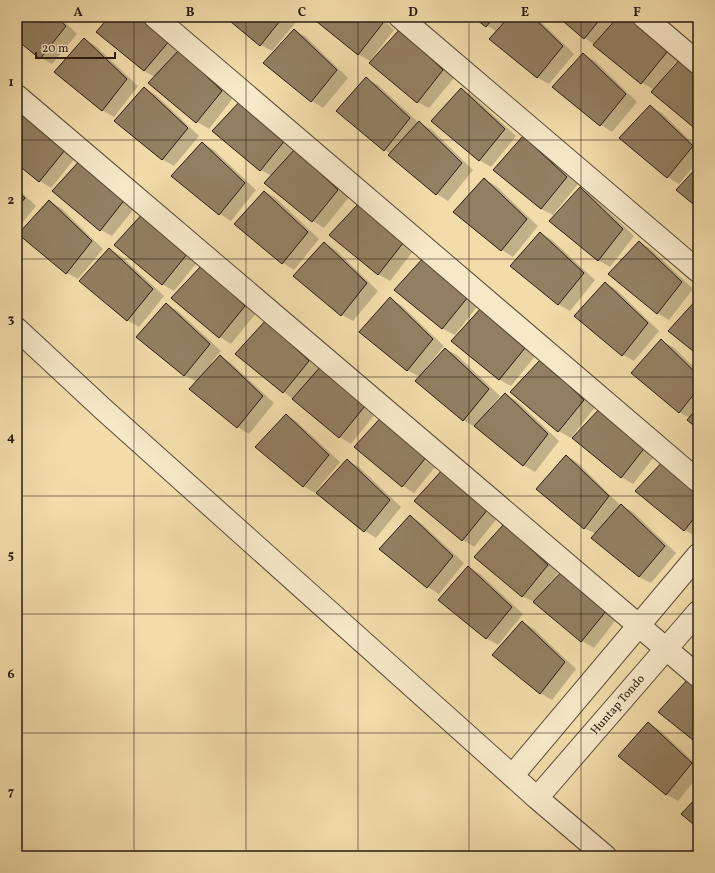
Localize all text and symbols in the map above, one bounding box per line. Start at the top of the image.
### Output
text: A [73,4,83,22]
text: B [186,4,195,22]
text: C [298,4,306,22]
text: D [408,4,418,22]
text: E [521,4,529,22]
text: F [633,4,641,22]
scale bar [36,34,115,60]
text: 20 m [42,41,69,57]
text: 1 [8,74,14,92]
text: 2 [8,192,15,210]
text: 3 [8,311,15,329]
text: 4 [7,429,15,447]
text: 5 [8,547,14,565]
text: 6 [7,666,15,684]
street label: Huntap Tondo [587,671,649,739]
text: 7 [8,784,14,802]

